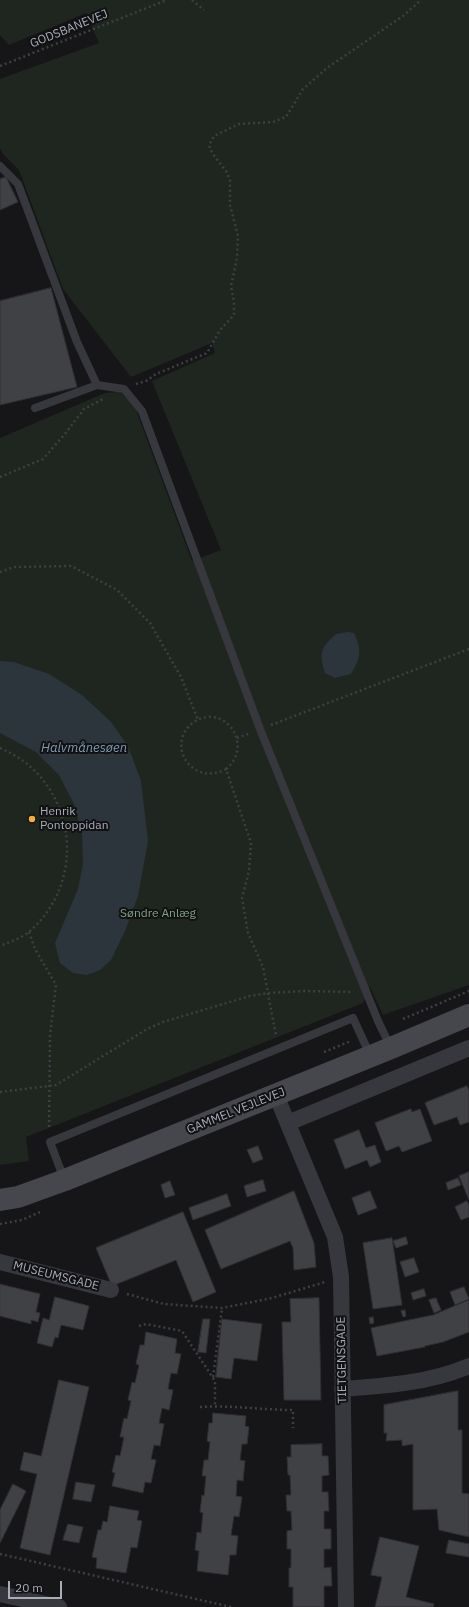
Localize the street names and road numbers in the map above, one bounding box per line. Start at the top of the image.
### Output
street label: GODSBANEVEJ [28,7,110,51]
street label: GAMMEL VEJLEVEJ [185,1085,287,1137]
street label: MUSEUMSGADE [12,1258,100,1294]
street label: TIETGENSGADE [334,1316,350,1404]

